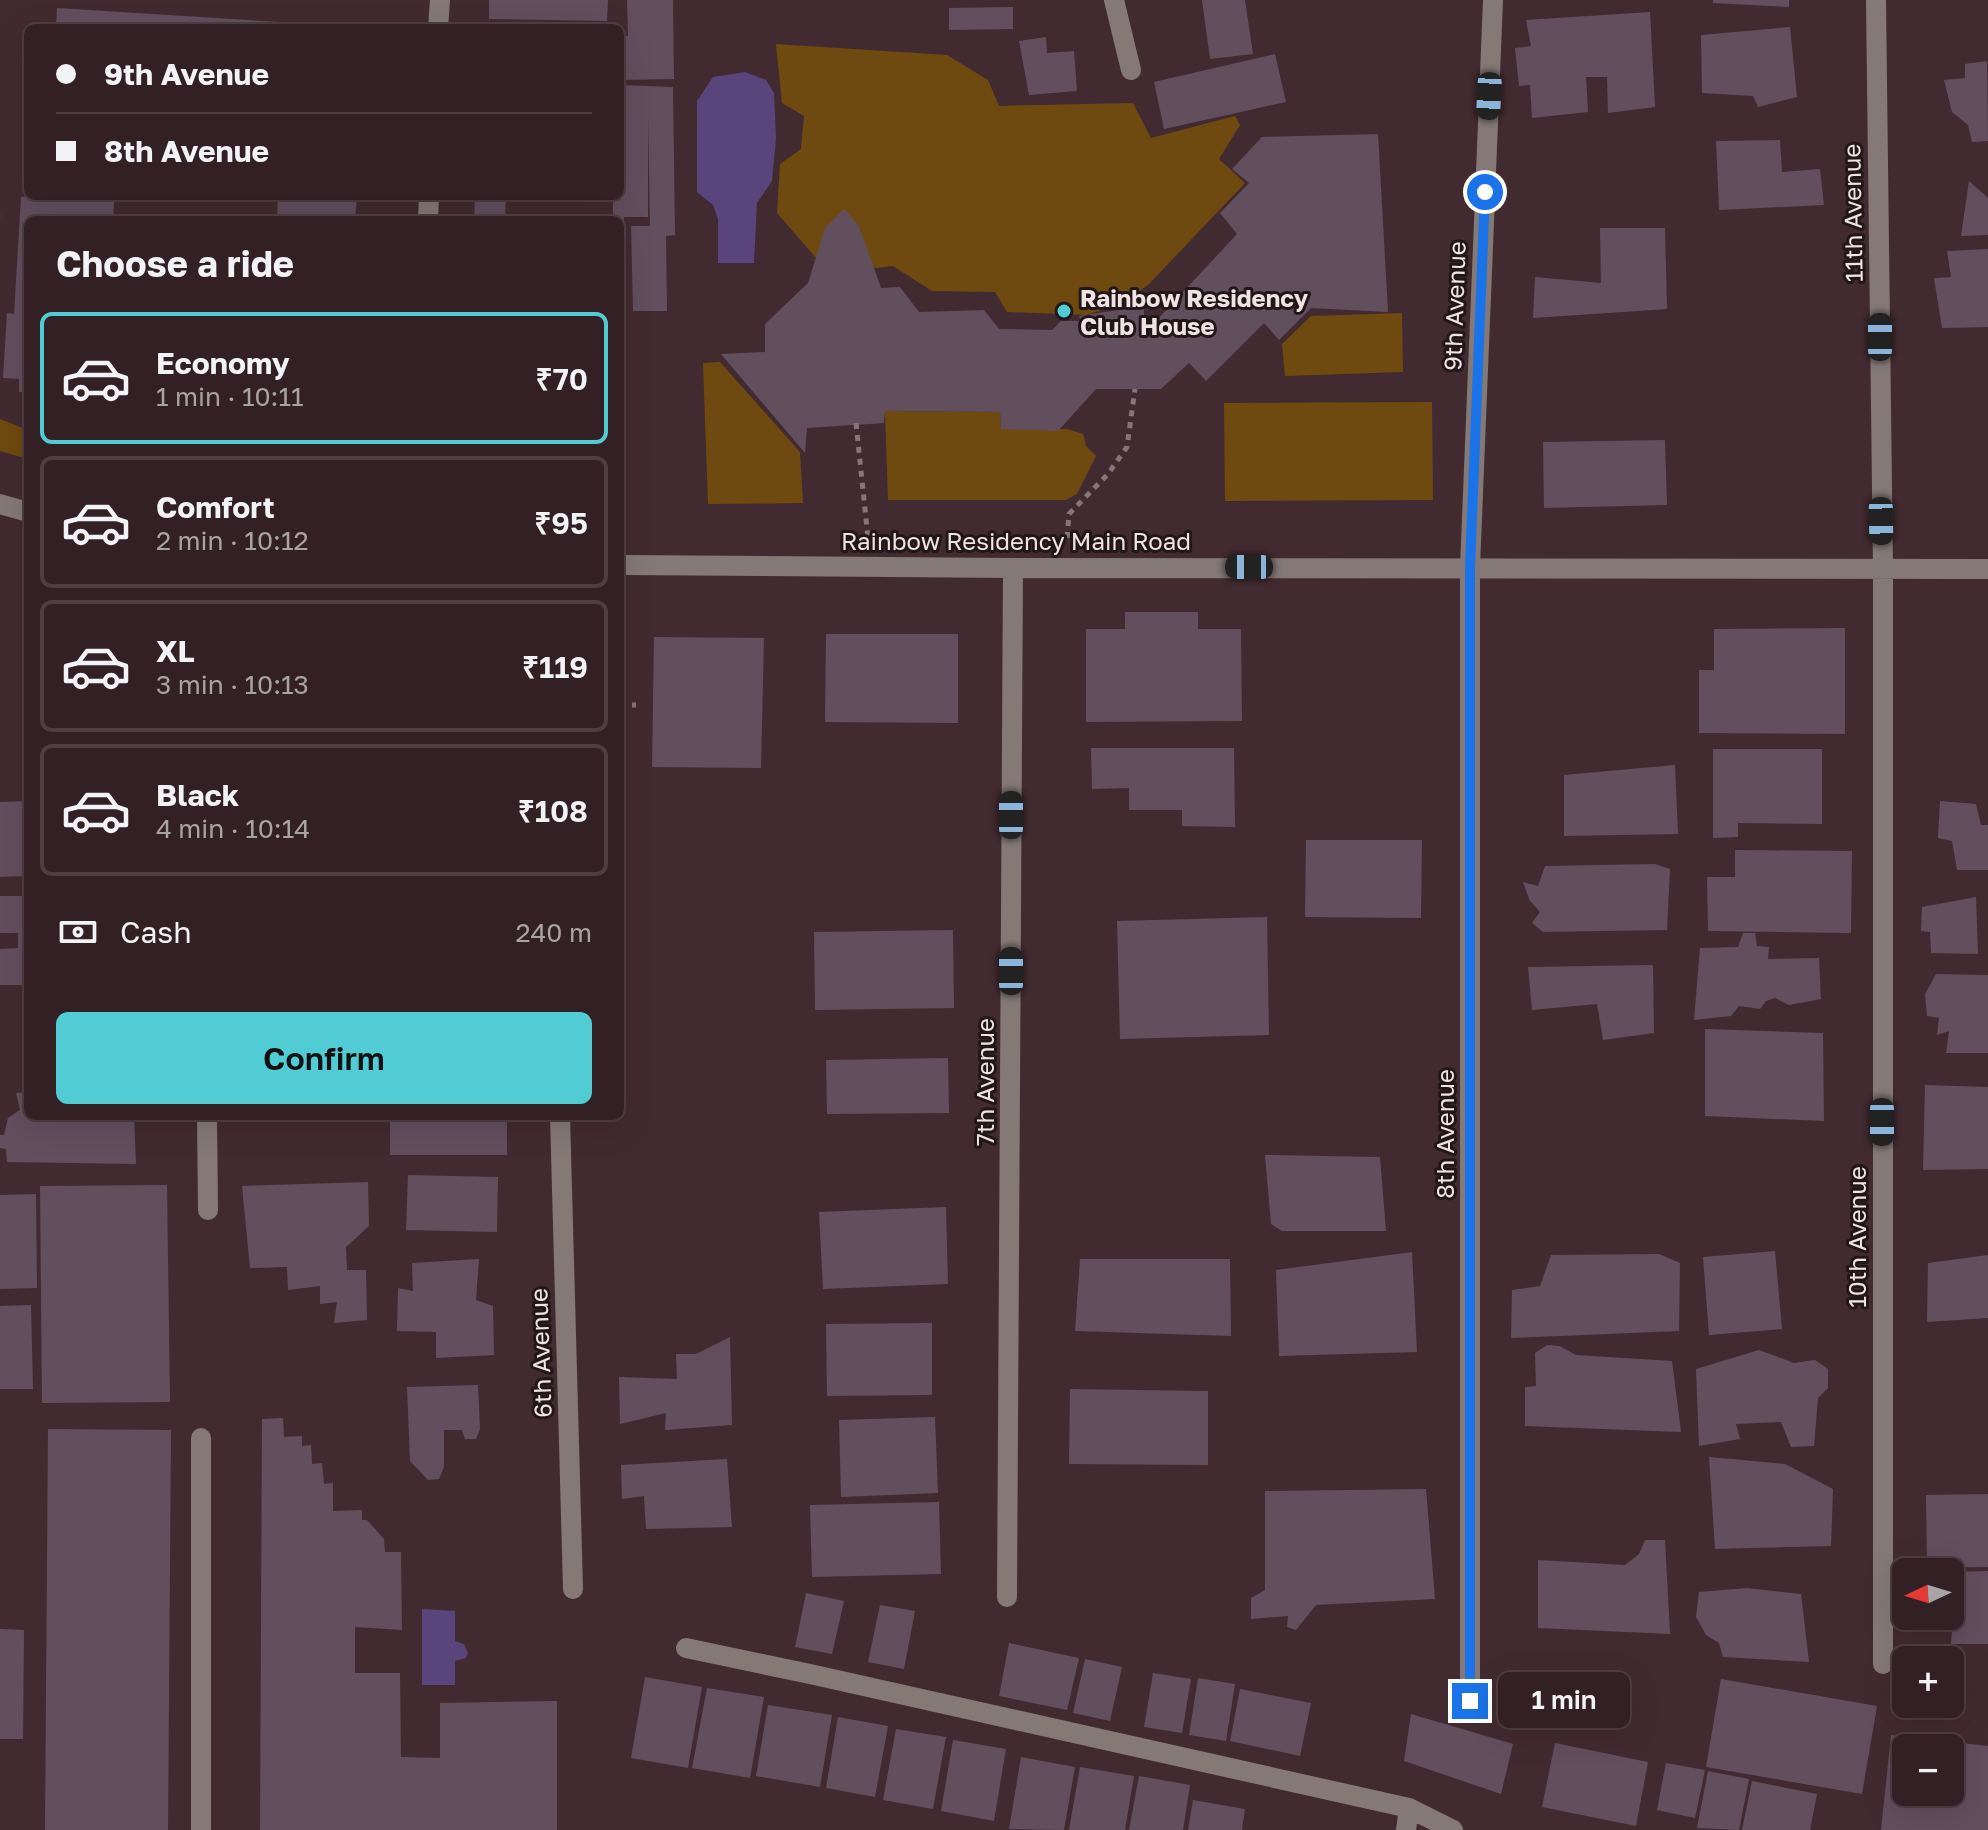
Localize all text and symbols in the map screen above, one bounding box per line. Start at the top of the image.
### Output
text: 9th Avenue [104,56,269,92]
car [1476,71,1502,121]
text: 8th Avenue [104,133,269,169]
street label: 11th Avenue [1836,144,1868,282]
route start [1467,174,1503,210]
street label: 9th Avenue [1437,241,1471,371]
text: Choose a ride [56,242,294,285]
place label: Rainbow Residency Club House [1080,283,1309,340]
marker: Rainbow Residency Club House [1055,302,1073,320]
car [1868,313,1892,361]
icon: car [60,342,132,414]
text: Economy [156,345,290,381]
text: ₹70 [535,361,588,397]
text: 1 min · 10:11 [156,381,304,412]
icon: car [60,486,132,558]
text: Comfort [156,489,275,525]
car [1869,497,1893,545]
text: ₹95 [534,505,588,541]
text: 2 min · 10:12 [156,525,309,556]
street label: Rainbow Residency Main Road [841,526,1191,555]
car [1225,555,1273,579]
icon: car [60,630,132,702]
text: XL [156,633,195,669]
text: ₹119 [522,649,588,685]
text: 3 min · 10:13 [156,669,309,700]
icon: car [60,774,132,846]
text: Black [156,777,239,813]
car [999,791,1023,839]
text: ₹108 [518,793,588,829]
text: 4 min · 10:14 [156,813,310,844]
icon: cash [56,910,100,954]
text: Cash [120,914,192,950]
text: 240 m [515,917,592,948]
car [999,947,1023,995]
button: Confirm [56,1012,592,1104]
street label: 7th Avenue [970,1018,999,1146]
street label: 8th Avenue [1430,1069,1459,1199]
car [1870,1098,1894,1146]
street label: 10th Avenue [1842,1166,1871,1308]
street label: 6th Avenue [523,1288,557,1418]
north arrow [1892,1558,1964,1630]
map controls [1892,1558,1964,1806]
button: + [1892,1646,1964,1718]
callout: 1 min [1498,1673,1630,1729]
route end [1452,1683,1488,1719]
text: 1 min [1531,1684,1597,1715]
button: − [1892,1734,1964,1806]

